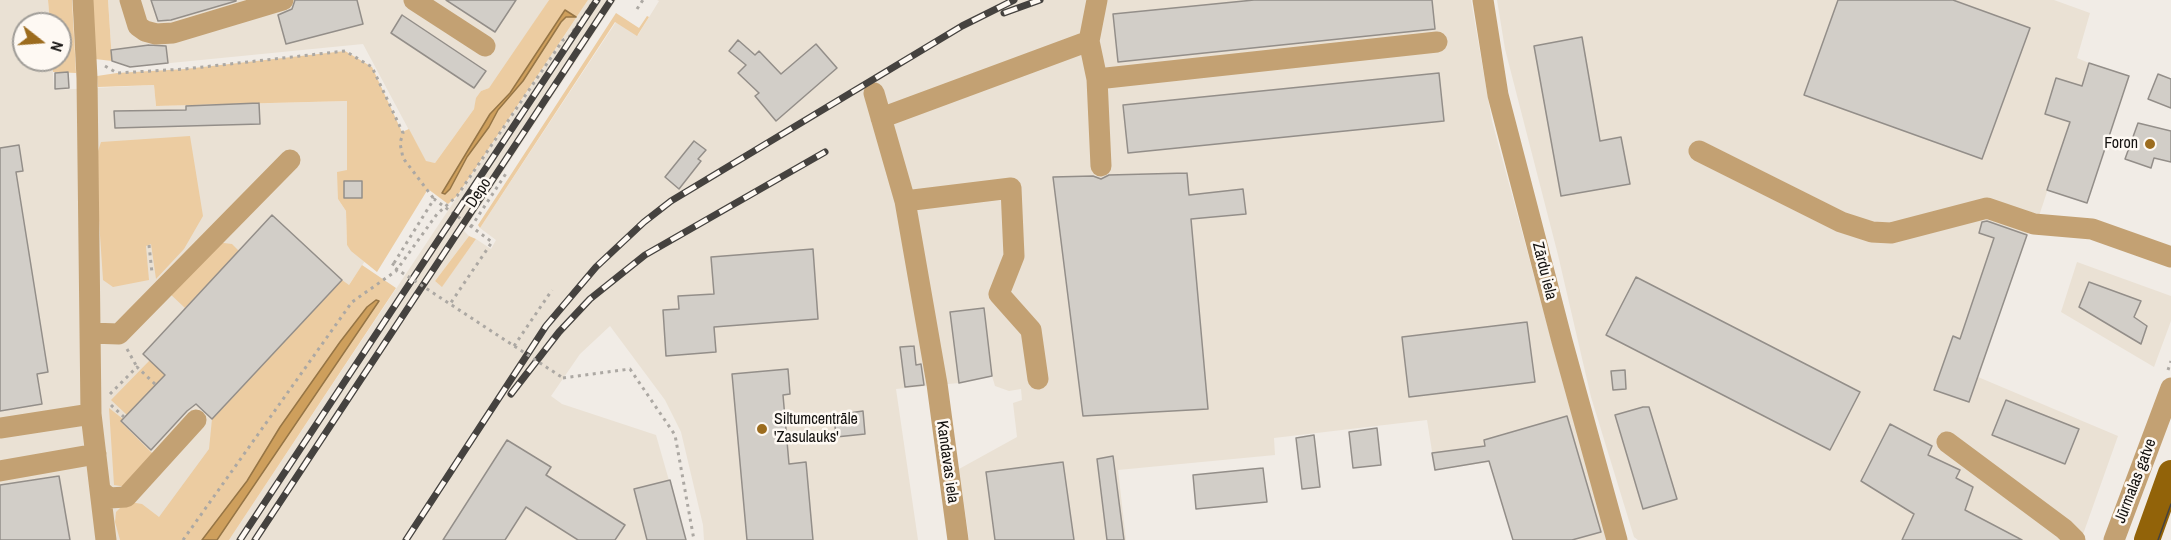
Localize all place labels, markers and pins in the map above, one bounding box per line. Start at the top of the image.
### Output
place label: Foron [2104,134,2138,154]
marker: Foron [2143,137,2157,151]
place label: Siltumcentrāle 'Zasulauks' [774,410,858,448]
marker: Siltumcentrāle 'Zasulauks' [755,422,769,436]

